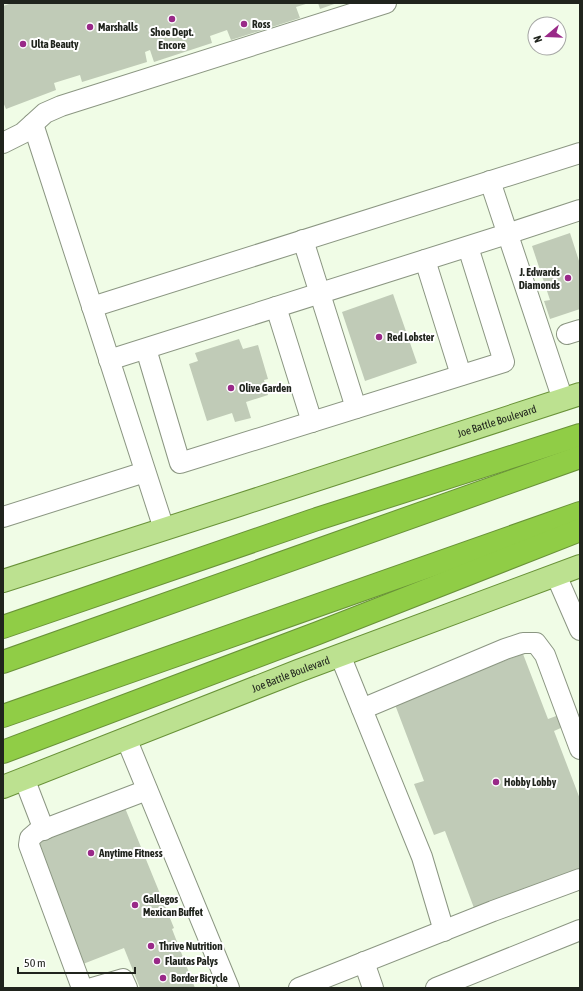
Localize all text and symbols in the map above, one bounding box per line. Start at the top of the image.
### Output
marker: Shoe Dept. Encore [167,14,177,24]
north arrow [527,16,567,56]
place label: Ross [252,18,271,30]
marker: Ross [239,19,249,29]
place label: Marshalls [98,21,138,33]
marker: Marshalls [85,22,95,32]
place label: Shoe Dept. Encore [150,26,194,51]
text: N [531,34,544,44]
place label: Ulta Beauty [31,38,79,50]
marker: Ulta Beauty [18,39,28,49]
place label: J. Edwards Diamonds [518,266,560,291]
marker: J. Edwards Diamonds [563,273,573,283]
place label: Red Lobster [387,331,435,343]
marker: Red Lobster [374,332,384,342]
place label: Olive Garden [239,382,292,394]
marker: Olive Garden [226,383,236,393]
street label: Joe Battle Boulevard [456,403,538,440]
street label: Joe Battle Boulevard [250,654,331,695]
place label: Hobby Lobby [504,776,557,788]
marker: Hobby Lobby [491,777,501,787]
place label: Anytime Fitness [98,847,163,859]
marker: Anytime Fitness [86,848,96,858]
place label: Gallegos Mexican Buffet [143,893,204,918]
marker: Gallegos Mexican Buffet [130,900,140,910]
place label: Thrive Nutrition [159,940,223,952]
marker: Thrive Nutrition [146,941,156,951]
scale bar [18,949,135,975]
place label: Flautas Palys [165,955,218,967]
text: 50 m [24,956,46,970]
marker: Flautas Palys [152,956,162,966]
place label: Border Bicycle [171,972,228,984]
marker: Border Bicycle [158,973,168,983]

